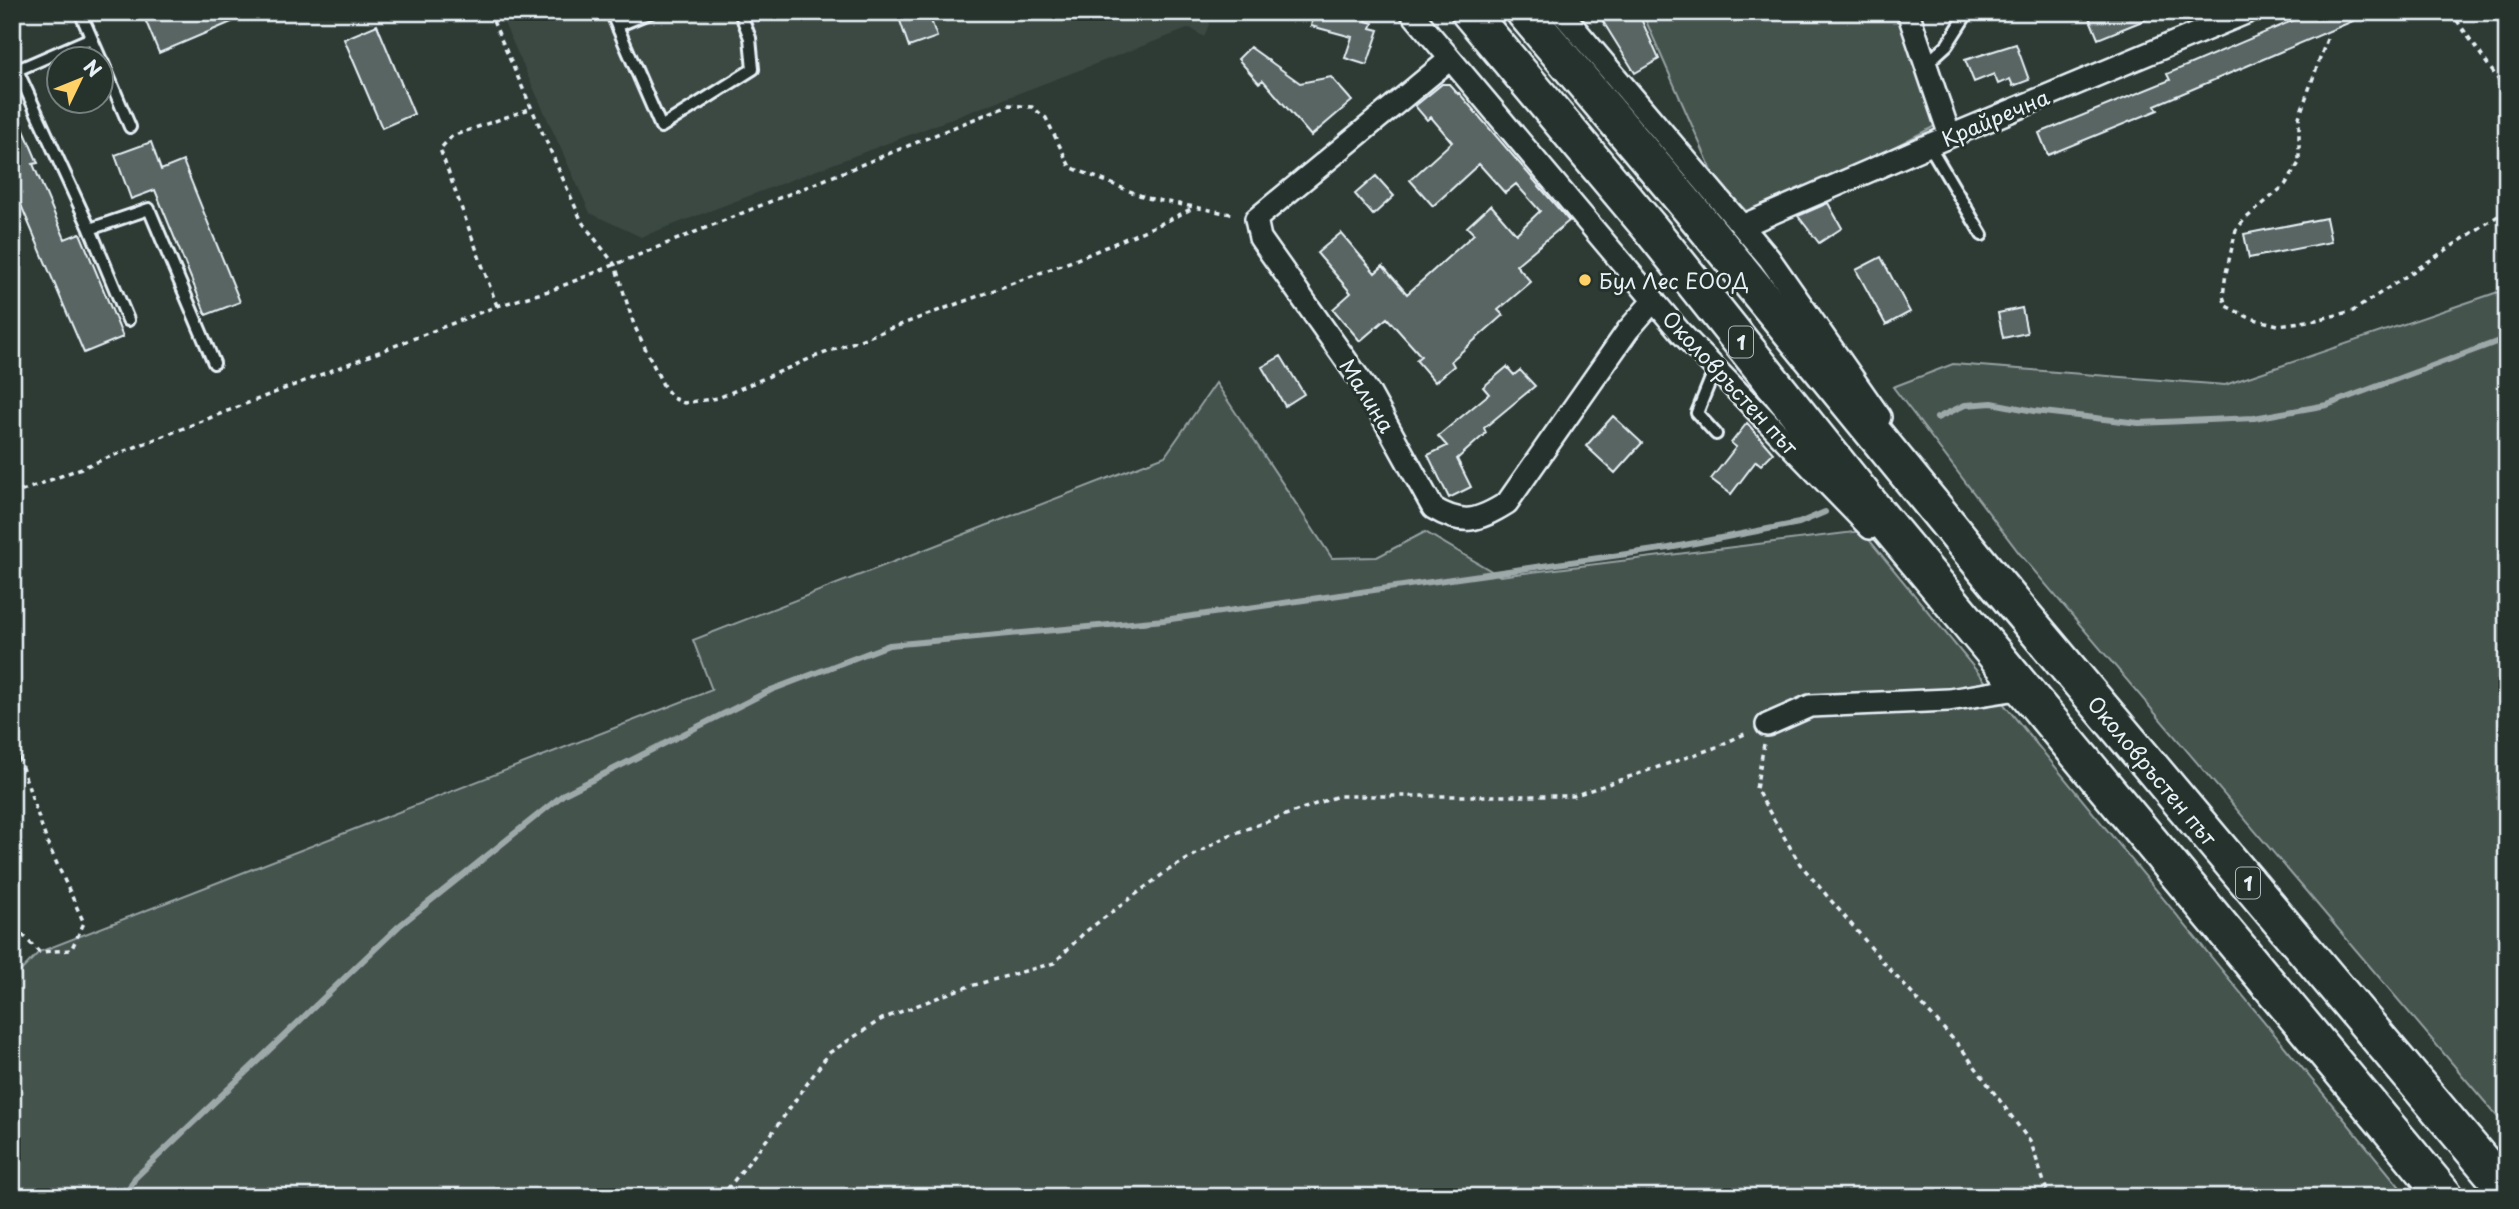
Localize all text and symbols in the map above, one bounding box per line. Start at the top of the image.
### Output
north arrow [46,46,116,116]
text: N [78,53,109,83]
street label: Крайречна [1936,80,2055,154]
place label: Бул Лес ЕООД [1599,264,1749,296]
marker: Бул Лес ЕООД [1577,272,1593,288]
street label: Околовръстен път [1656,303,1807,462]
road number: 1 [1729,326,1753,358]
street label: Малина [1333,352,1404,439]
street label: Околовръстен път [2081,688,2226,853]
road number: 1 [2236,868,2260,898]

